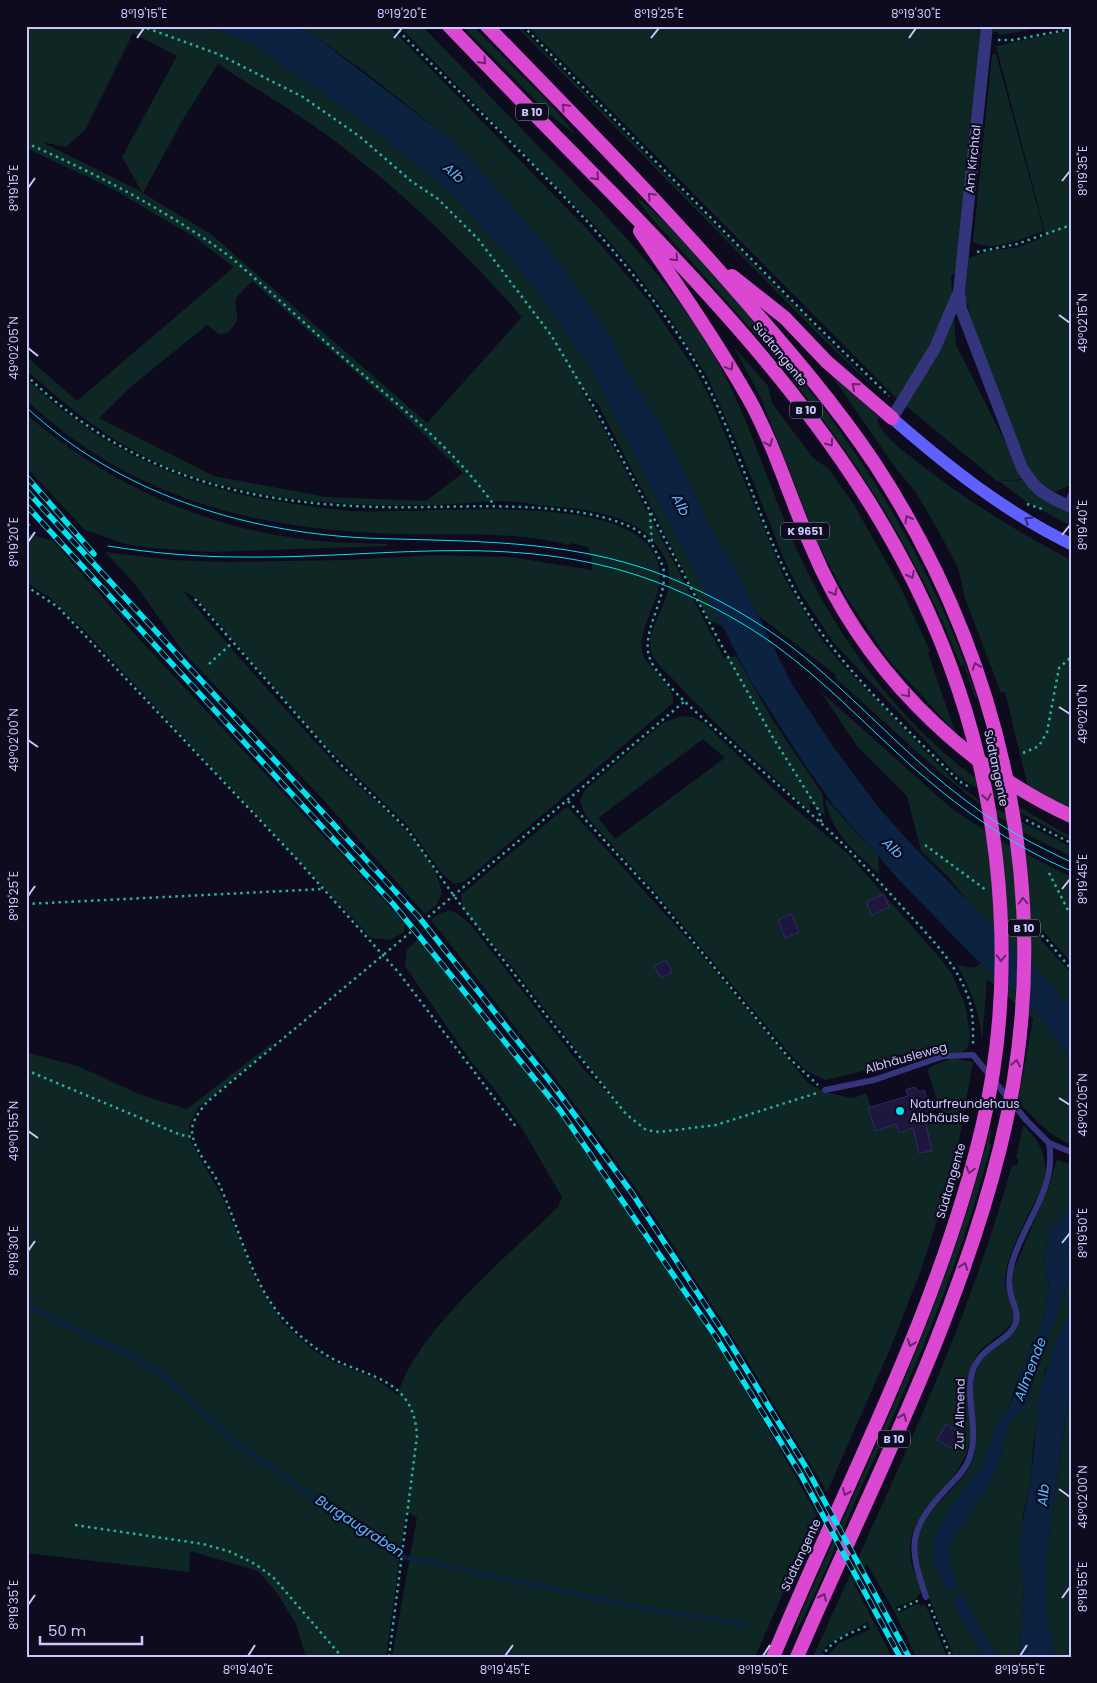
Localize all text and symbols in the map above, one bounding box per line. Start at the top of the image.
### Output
text: 8°19'15"E [121,5,167,22]
text: 8°19'20"E [377,5,427,22]
text: 8°19'25"E [634,5,684,22]
text: 8°19'30"E [891,5,941,22]
one-way arrow [477,55,486,64]
road number: B 10 [516,104,548,120]
one-way arrow [562,104,571,113]
street label: Am Kirchtal [960,124,985,194]
text: 8°19'35"E [1074,146,1091,196]
water label: Alb [438,157,469,188]
text: 8°19'15"E [5,165,22,211]
one-way arrow [590,172,599,181]
one-way arrow [648,192,657,201]
one-way arrow [669,252,678,261]
text: 49°02'15"N [1074,293,1091,353]
text: 49°02'05"N [5,316,22,380]
street label: Südtangente [749,318,812,389]
one-way arrow [723,362,733,371]
one-way arrow [852,384,861,392]
road number: B 10 [790,402,822,418]
one-way arrow [824,437,833,447]
one-way arrow [763,438,774,447]
water label: Alb [667,490,695,520]
text: 8°19'40"E [1074,500,1091,550]
one-way arrow [904,515,914,524]
text: 8°19'20"E [5,517,22,567]
one-way arrow [1025,517,1034,527]
road number: K 9651 [781,522,829,540]
one-way arrow [905,570,915,579]
one-way arrow [828,586,838,595]
one-way arrow [972,663,982,671]
text: 49°02'10"N [1074,684,1091,744]
one-way arrow [901,688,909,697]
text: 49°02'00"N [5,708,22,772]
street label: Südtangente [980,728,1013,808]
one-way arrow [982,792,992,801]
water label: Alb [877,832,908,863]
text: 8°19'45"E [1074,854,1091,904]
text: 8°19'25"E [5,871,22,921]
one-way arrow [1018,896,1028,904]
road number: B 10 [1008,920,1040,936]
one-way arrow [996,955,1007,963]
street label: Albhäusleweg [863,1038,949,1077]
one-way arrow [1010,1058,1020,1067]
text: 49°02'05"N [1074,1073,1091,1137]
place label: Naturfreundehaus Albhäusle [910,1095,1020,1126]
text: 49°01'55"N [5,1101,22,1161]
marker: Naturfreundehaus Albhäusle [894,1105,906,1117]
street label: Südtangente [932,1141,969,1221]
one-way arrow [966,1166,976,1174]
text: 8°19'50"E [1074,1208,1091,1258]
text: 8°19'30"E [5,1226,22,1276]
one-way arrow [958,1262,968,1271]
water label: Allmende [1008,1334,1051,1405]
one-way arrow [906,1338,917,1347]
street label: Zur Allmend [950,1378,969,1450]
one-way arrow [897,1413,908,1422]
road number: B 10 [878,1430,910,1448]
text: 49°02'00"N [1074,1465,1091,1529]
water label: Alb [1032,1483,1054,1508]
one-way arrow [842,1487,853,1496]
water label: Burgaugraben [312,1490,408,1562]
street label: Südtangente [776,1516,825,1594]
text: 8°19'55"E [1074,1562,1091,1612]
text: 8°19'35"E [5,1580,22,1630]
one-way arrow [817,1593,827,1602]
scale bar [40,1613,142,1645]
text: 50 m [48,1620,86,1641]
text: 8°19'40"E [223,1661,273,1678]
text: 8°19'45"E [480,1661,530,1678]
text: 8°19'50"E [738,1661,788,1678]
text: 8°19'55"E [995,1661,1045,1678]

